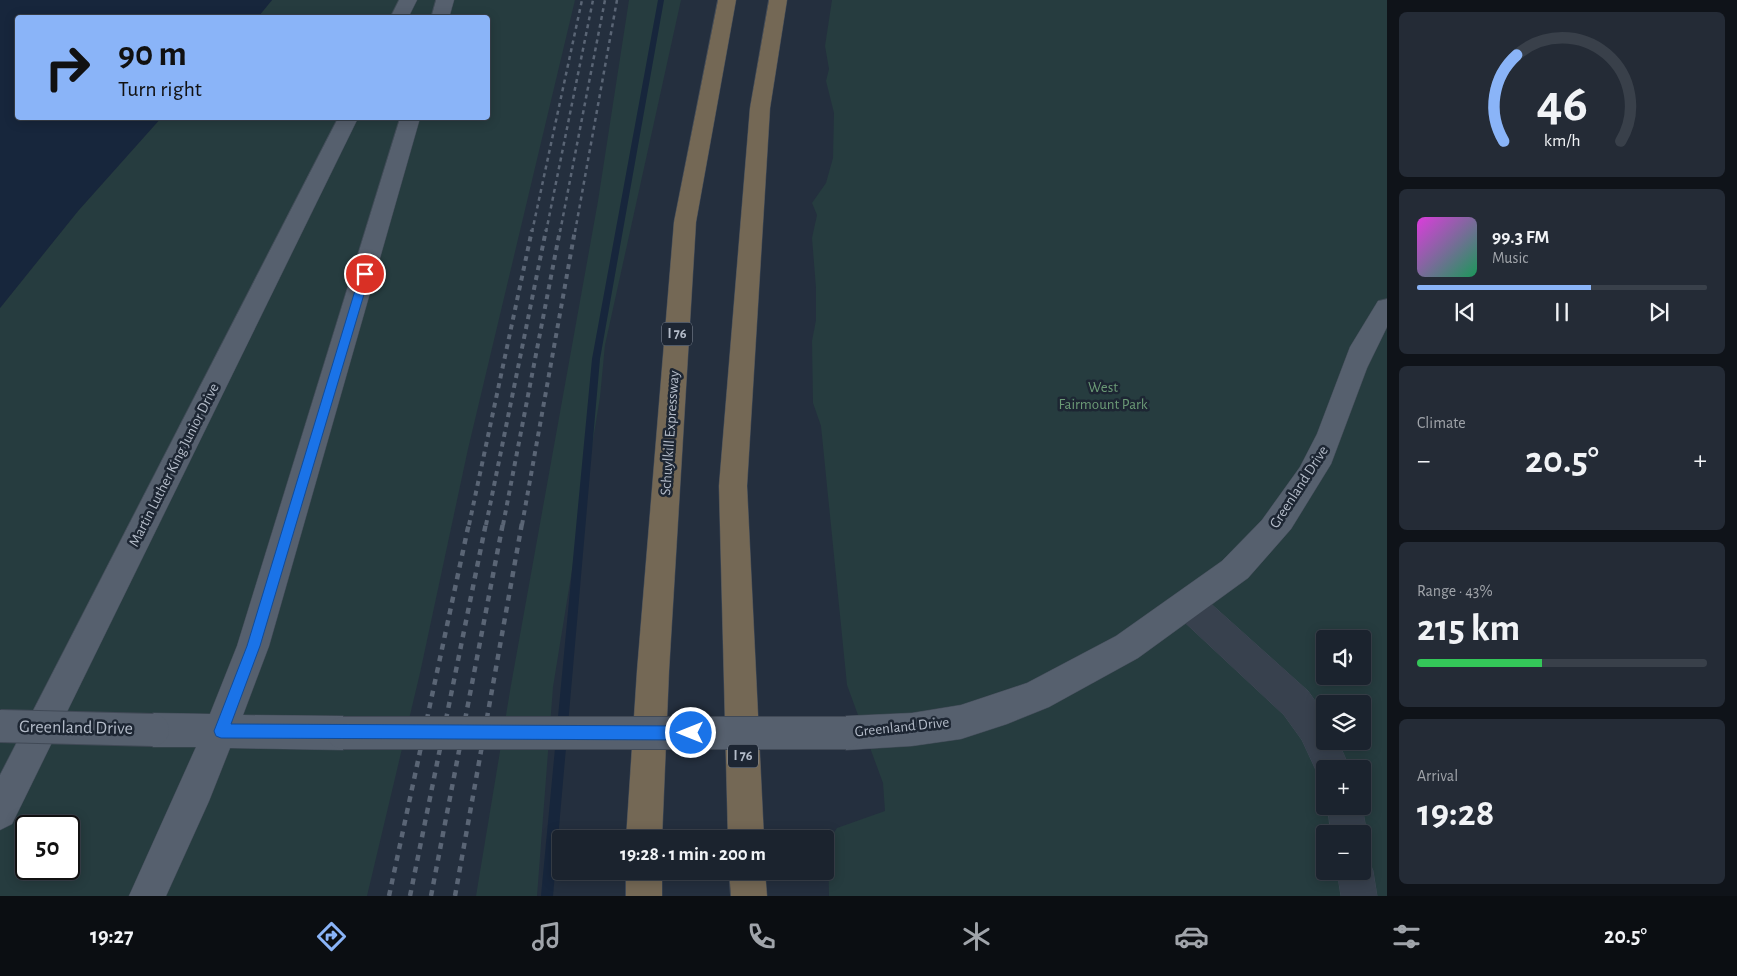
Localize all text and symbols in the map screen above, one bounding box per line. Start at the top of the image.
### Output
icon: right [35,35,100,100]
text: 90 m [118,37,187,72]
text: Turn right [118,78,202,100]
text: 46 [1536,78,1588,130]
text: km/h [1544,132,1580,150]
text: 99.3 FM [1492,228,1549,247]
text: Music [1492,250,1528,266]
pin [344,253,386,295]
icon: arrive [351,260,379,288]
icon: previous [1451,298,1479,326]
icon: pause [1548,298,1576,326]
icon: next [1645,298,1673,326]
road number: I 76 [662,322,692,346]
street label: Schuylkill Expressway [658,369,682,496]
park label: West Fairmount Park [1058,380,1148,412]
street label: Martin Luther King Junior Drive [126,381,222,549]
text: Climate [1417,415,1466,431]
text: 20.5° [1525,442,1599,480]
street label: Greenland Drive [1267,443,1331,531]
text: − [1417,447,1430,475]
text: + [1694,447,1707,475]
text: Range · 43% [1417,583,1493,599]
text: 215 km [1417,610,1520,648]
map controls [1316,630,1371,880]
button: sound [1316,630,1371,685]
button: layers [1316,695,1371,750]
position arrow [664,706,716,758]
street label: Greenland Drive [854,715,950,739]
street label: Greenland Drive [19,718,133,738]
road number: I 76 [728,744,758,768]
button: + [1316,760,1371,815]
text: Arrival [1417,768,1458,784]
text: 19:28 [1417,795,1494,833]
speed limit sign: 50 [15,815,80,880]
button: − [1316,825,1371,880]
text: 19:28 · 1 min · 200 m [620,845,766,864]
icon: directions [314,919,349,954]
icon: music [529,919,564,954]
icon: phone [744,919,779,954]
icon: climate [959,919,994,954]
icon: car [1174,919,1209,954]
icon: filters [1389,919,1424,954]
text: 19:27 [90,925,133,947]
text: 20.5° [1604,925,1647,947]

